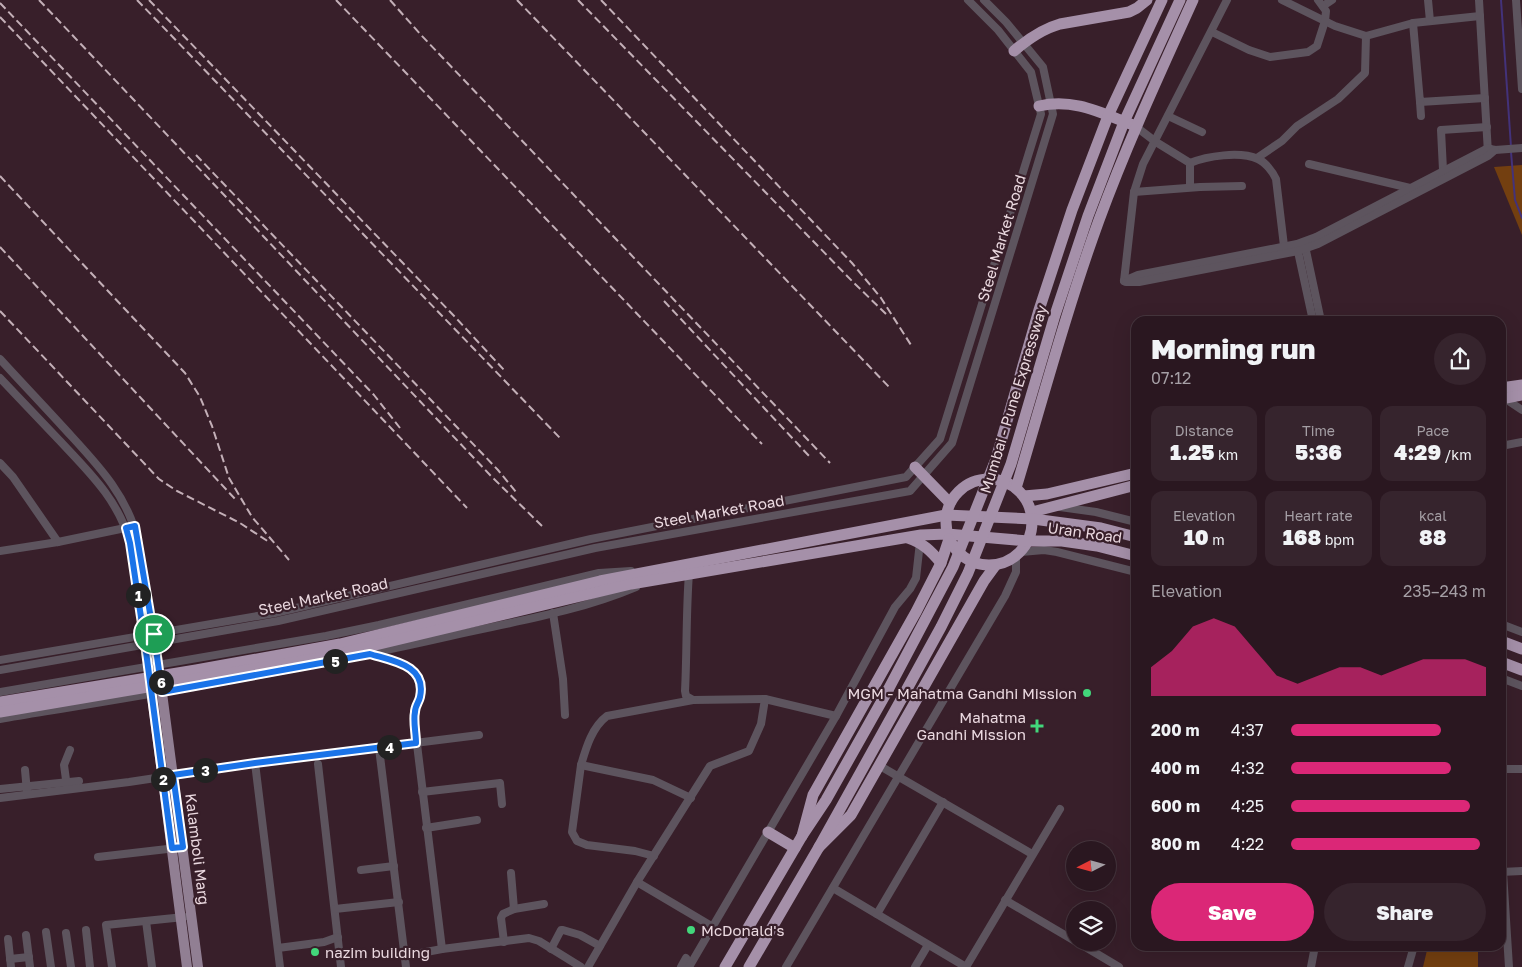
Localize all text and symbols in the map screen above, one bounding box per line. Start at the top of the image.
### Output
street label: Steel Market Road [973,172,1029,304]
street label: Mumbai - Pune Expressway [976,302,1050,495]
text: Morning run [1151,332,1315,365]
button: share [1434,333,1486,385]
text: 07:12 [1151,368,1191,388]
text: Distance [1175,422,1234,439]
text: Time [1302,422,1335,439]
text: Pace [1416,422,1449,439]
text: 1.25 [1170,439,1214,465]
text: 5:36 [1295,439,1342,465]
text: 4:29 [1394,439,1441,465]
text: km [1214,446,1238,463]
text: /km [1441,446,1472,463]
street label: Steel Market Road [653,491,785,531]
text: Elevation [1173,507,1235,524]
text: Heart rate [1284,507,1353,524]
text: kcal [1419,507,1447,524]
street label: Uran Road [1047,518,1123,546]
text: 10 [1184,524,1209,550]
text: 168 [1283,524,1321,550]
text: 88 [1419,524,1447,550]
text: m [1209,531,1225,548]
text: bpm [1321,531,1354,548]
street label: Steel Market Road [257,573,389,619]
text: Elevation [1151,581,1222,601]
text: 235–243 m [1403,581,1486,601]
pin: 1 [126,582,150,608]
text: 1 [135,587,142,604]
pin [133,613,175,655]
icon: arrive [140,620,168,648]
pin: 5 [322,648,348,674]
text: 5 [331,653,340,670]
pin: 6 [148,670,174,694]
text: 6 [157,674,166,691]
place label: MGM - Mahatma Gandhi Mission [847,684,1077,702]
marker: MGM - Mahatma Gandhi Mission [1081,687,1093,699]
place label: Mahatma Gandhi Mission [916,708,1026,743]
marker: Mahatma Gandhi Mission [1030,719,1044,733]
text: 200 m [1151,720,1200,740]
text: 4:37 [1231,720,1263,740]
pin: 4 [376,734,402,760]
text: 4 [385,739,394,756]
pin: 3 [192,758,218,782]
text: 400 m [1151,758,1200,778]
text: 4:32 [1231,758,1264,778]
text: 3 [201,762,210,779]
pin: 2 [150,766,176,792]
text: 2 [159,771,168,788]
street label: Kalamboli Marg [182,792,214,906]
text: 600 m [1151,796,1200,816]
text: 4:25 [1231,796,1264,816]
text: 800 m [1151,834,1200,854]
text: 4:22 [1231,834,1264,854]
north arrow [1066,841,1116,891]
map controls [1066,841,1116,951]
button: Save [1151,883,1314,941]
button: Share [1324,883,1486,941]
button: layers [1066,901,1116,951]
place label: McDonald's [701,921,784,939]
marker: McDonald's [685,924,697,936]
place label: nazim building [325,943,430,961]
marker: nazim building [309,946,321,958]

